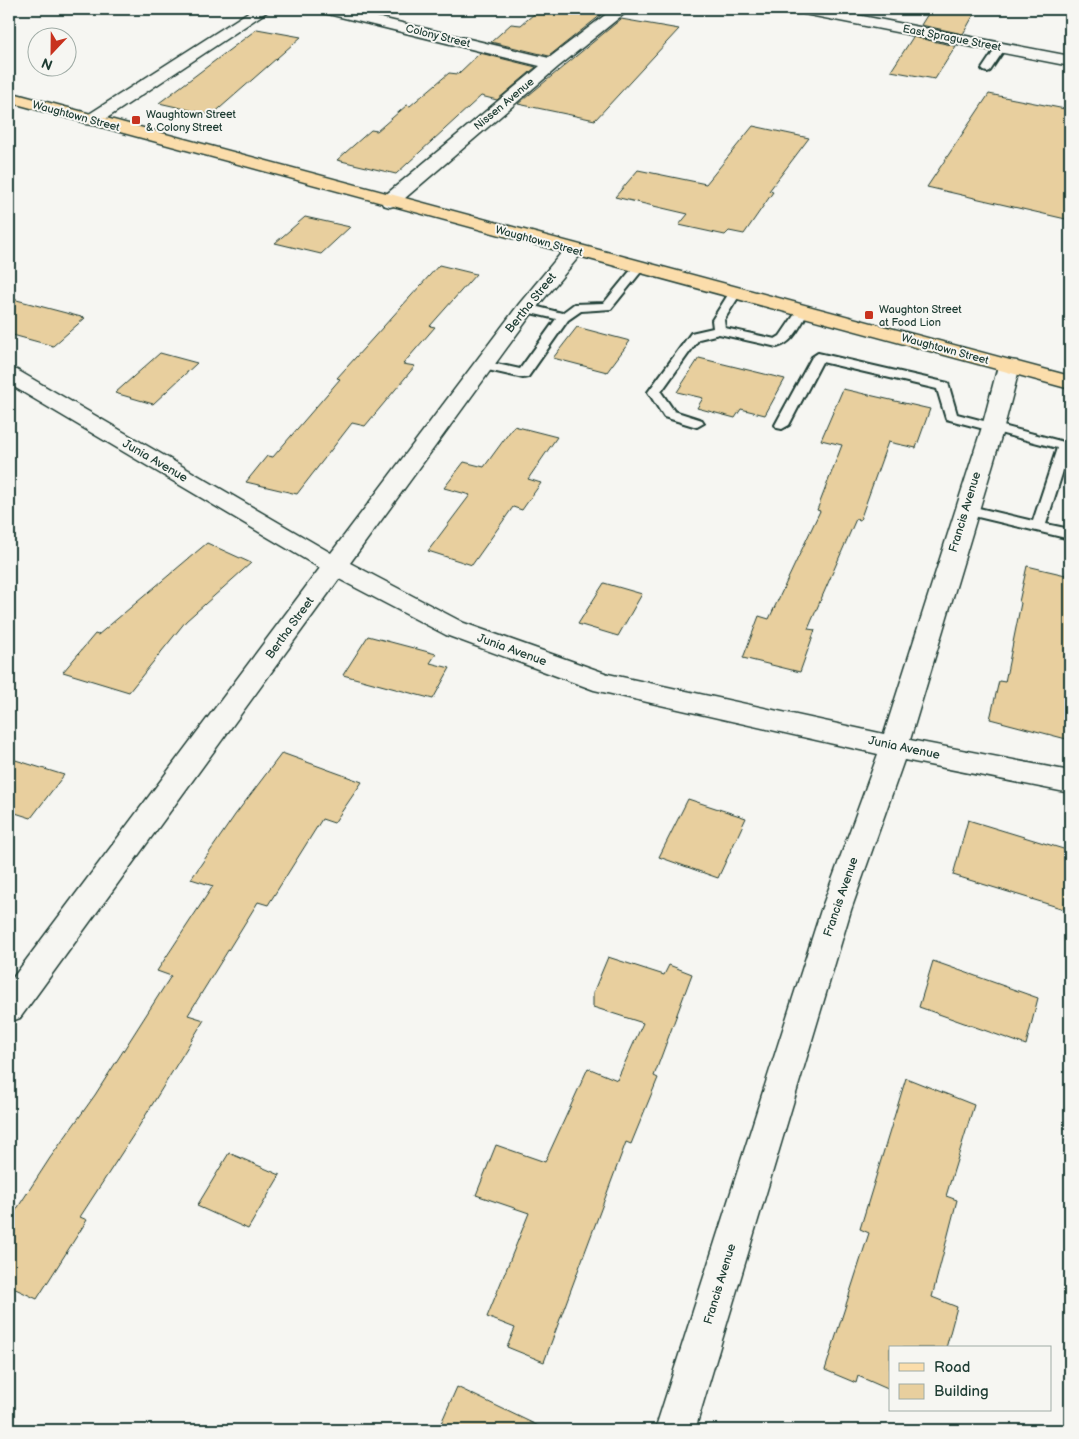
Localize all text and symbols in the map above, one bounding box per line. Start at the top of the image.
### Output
street label: Colony Street [404,22,472,50]
street label: East Sprague Street [902,22,1003,54]
north arrow [28,28,78,78]
text: N [39,54,55,73]
street label: Nissen Avenue [471,75,537,133]
street label: Waughtown Street [31,98,122,134]
place label: Waughtown Street & Colony Street [146,108,237,134]
marker: Waughtown Street & Colony Street [130,114,142,126]
street label: Waughtown Street [494,223,585,259]
street label: Bertha Street [502,270,560,336]
place label: Waughton Street at Food Lion [879,303,962,329]
marker: Waughton Street at Food Lion [863,309,875,321]
street label: Waughtown Street [900,331,991,367]
street label: Junia Avenue [120,436,190,486]
street label: Francis Avenue [946,470,984,554]
street label: Bertha Street [263,594,318,662]
street label: Junia Avenue [475,631,549,669]
street label: Junia Avenue [867,733,941,763]
street label: Francis Avenue [820,855,862,939]
street label: Francis Avenue [701,1242,739,1326]
legend [889,1346,1052,1412]
text: Road [934,1358,970,1377]
text: Building [934,1382,989,1401]

